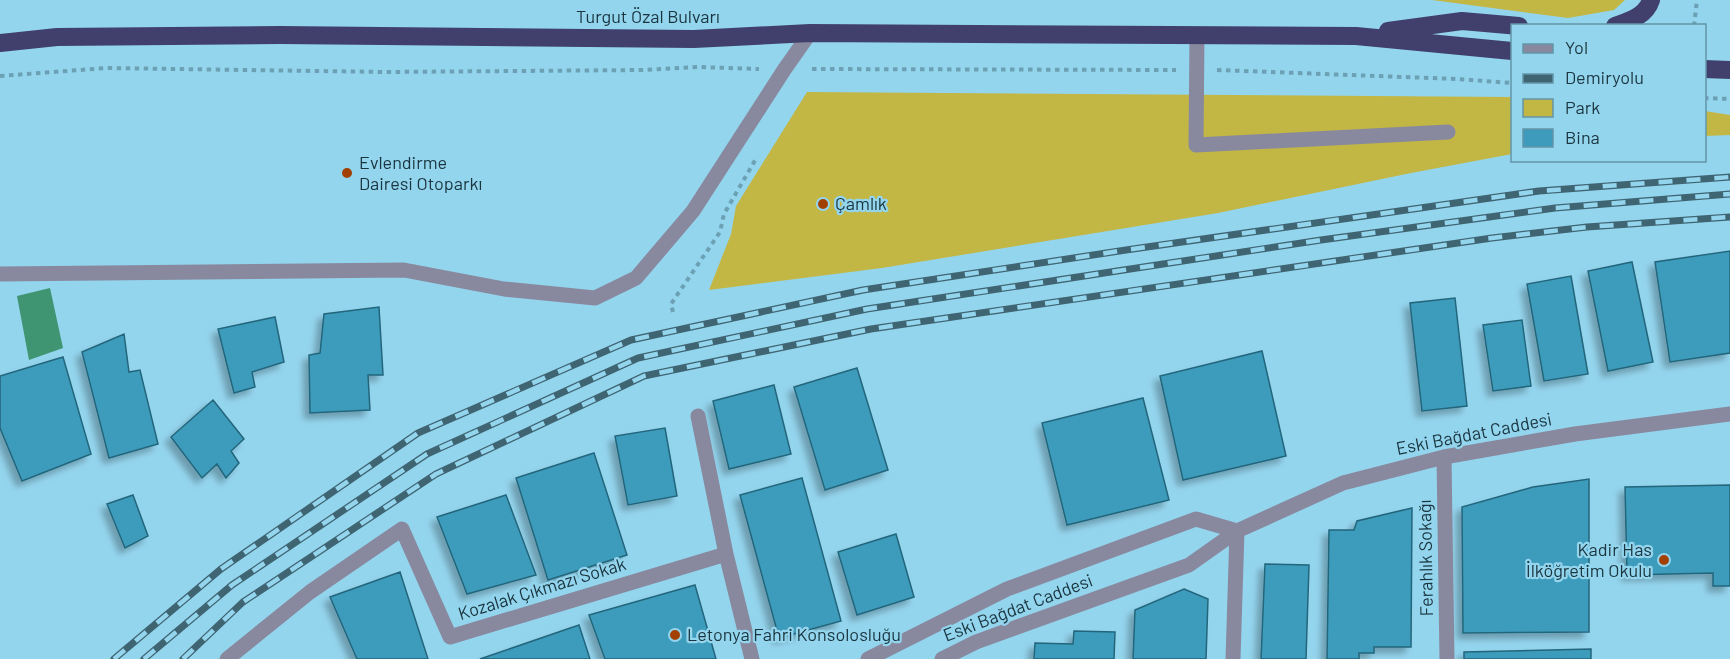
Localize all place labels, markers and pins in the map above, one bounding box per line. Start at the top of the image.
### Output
place label: Evlendirme Dairesi Otoparkı [359,151,482,194]
marker: Evlendirme Dairesi Otoparkı [340,166,354,180]
place label: Çamlık [835,192,887,214]
marker: Çamlık [816,197,830,211]
place label: Kadir Has İlköğretim Okulu [1526,538,1652,581]
marker: Kadir Has İlköğretim Okulu [1657,553,1671,567]
place label: Letonya Fahri Konsolosluğu [687,623,901,645]
marker: Letonya Fahri Konsolosluğu [668,628,682,642]

